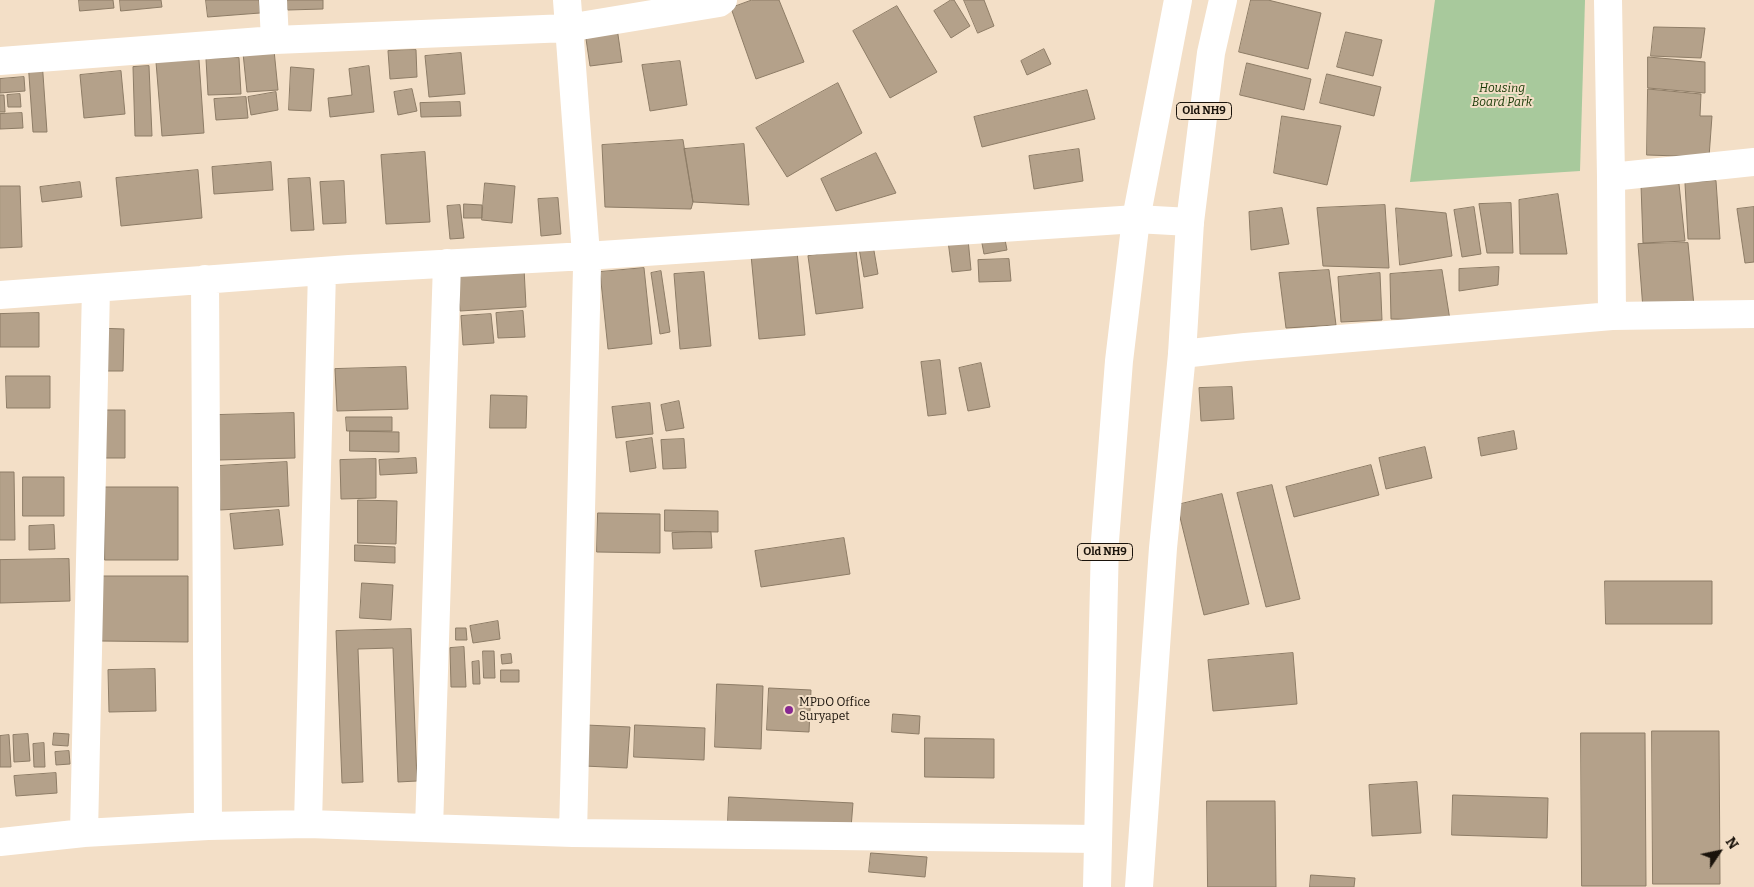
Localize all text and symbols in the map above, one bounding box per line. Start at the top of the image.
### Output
park label: Housing Board Park [1472,82,1532,110]
road number: Old NH9 [1176,102,1232,120]
road number: Old NH9 [1078,544,1132,560]
place label: MPDO Office Suryapet [799,696,870,724]
marker: MPDO Office Suryapet [783,704,795,716]
north arrow [1694,827,1744,877]
text: N [1722,834,1742,853]

